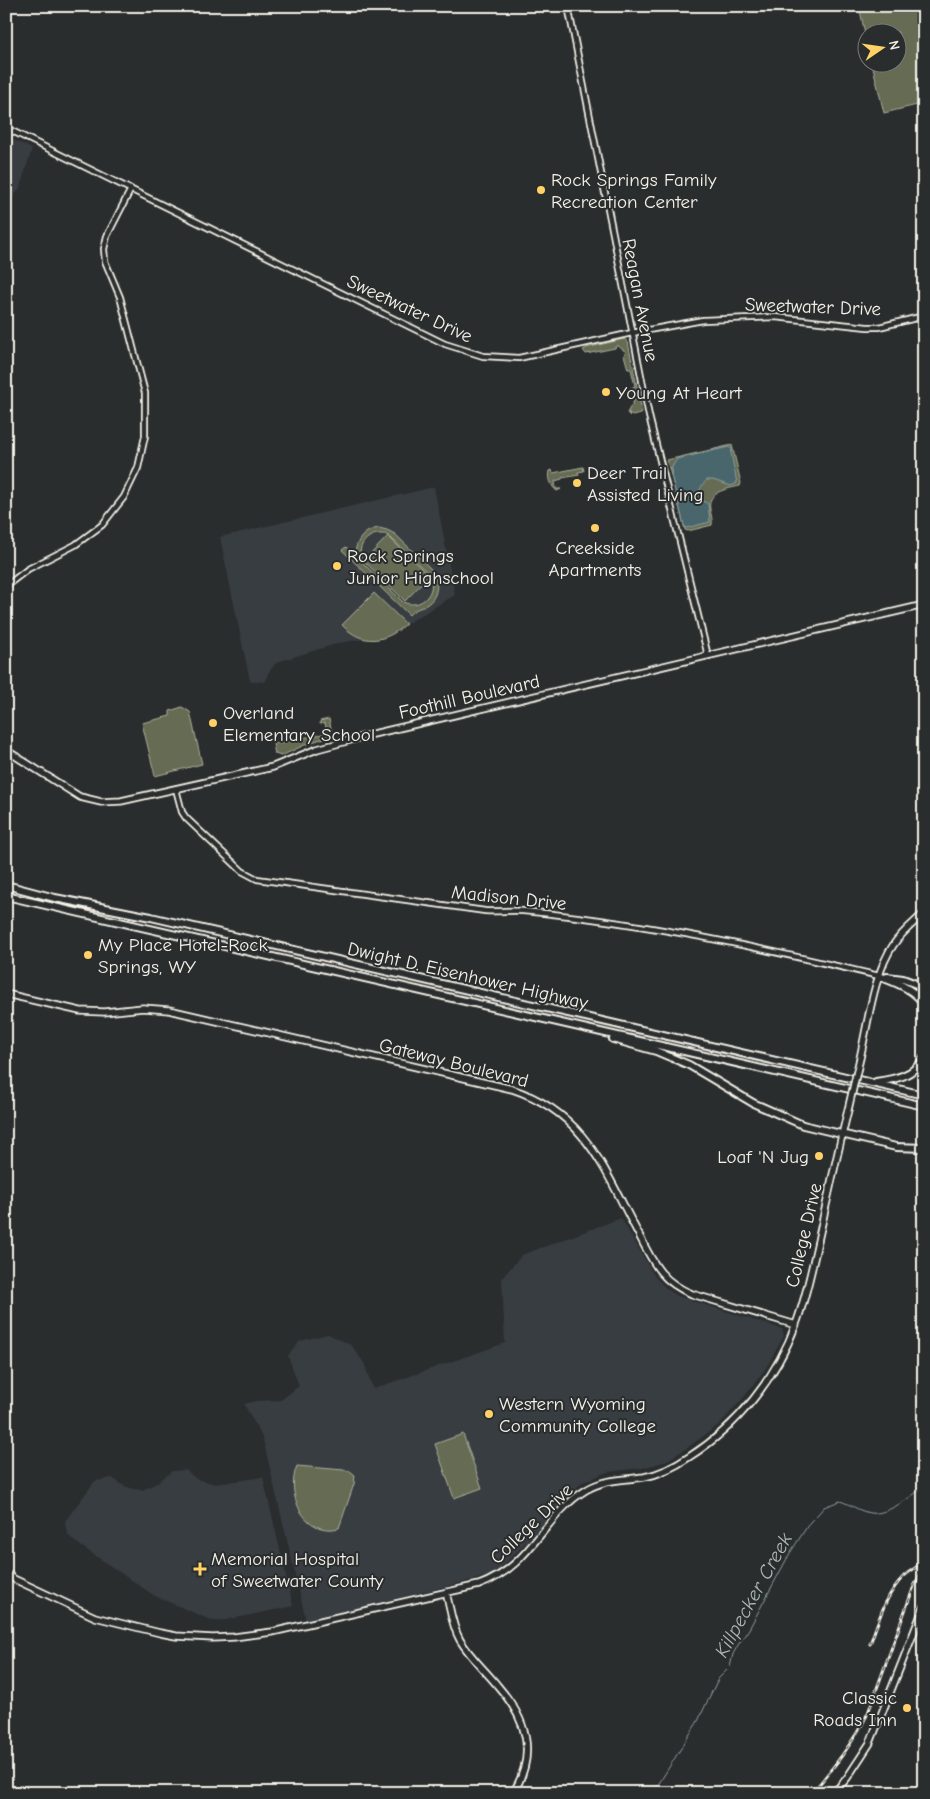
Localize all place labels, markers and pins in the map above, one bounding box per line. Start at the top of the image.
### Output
place label: Rock Springs Family Recreation Center [551,169,717,213]
marker: Rock Springs Family Recreation Center [535,184,547,196]
place label: Young At Heart [616,382,742,404]
marker: Young At Heart [600,386,612,398]
place label: Deer Trail Assisted Living [587,462,704,506]
marker: Deer Trail Assisted Living [571,477,583,489]
marker: Creekside Apartments [589,522,601,534]
place label: Creekside Apartments [549,537,642,581]
place label: Rock Springs Junior Highschool [347,545,494,589]
marker: Rock Springs Junior Highschool [331,560,343,572]
place label: Overland Elementary School [223,702,375,746]
marker: Overland Elementary School [207,717,219,729]
place label: My Place Hotel-Rock Springs, WY [98,934,269,978]
marker: My Place Hotel-Rock Springs, WY [82,949,94,961]
place label: Loaf 'N Jug [717,1146,809,1168]
marker: Loaf 'N Jug [813,1150,825,1162]
place label: Western Wyoming Community College [499,1393,656,1437]
marker: Western Wyoming Community College [483,1408,495,1420]
place label: Memorial Hospital of Sweetwater County [211,1548,384,1592]
marker: Memorial Hospital of Sweetwater County [193,1562,207,1576]
place label: Classic Roads Inn [813,1687,897,1731]
marker: Classic Roads Inn [901,1702,913,1714]

